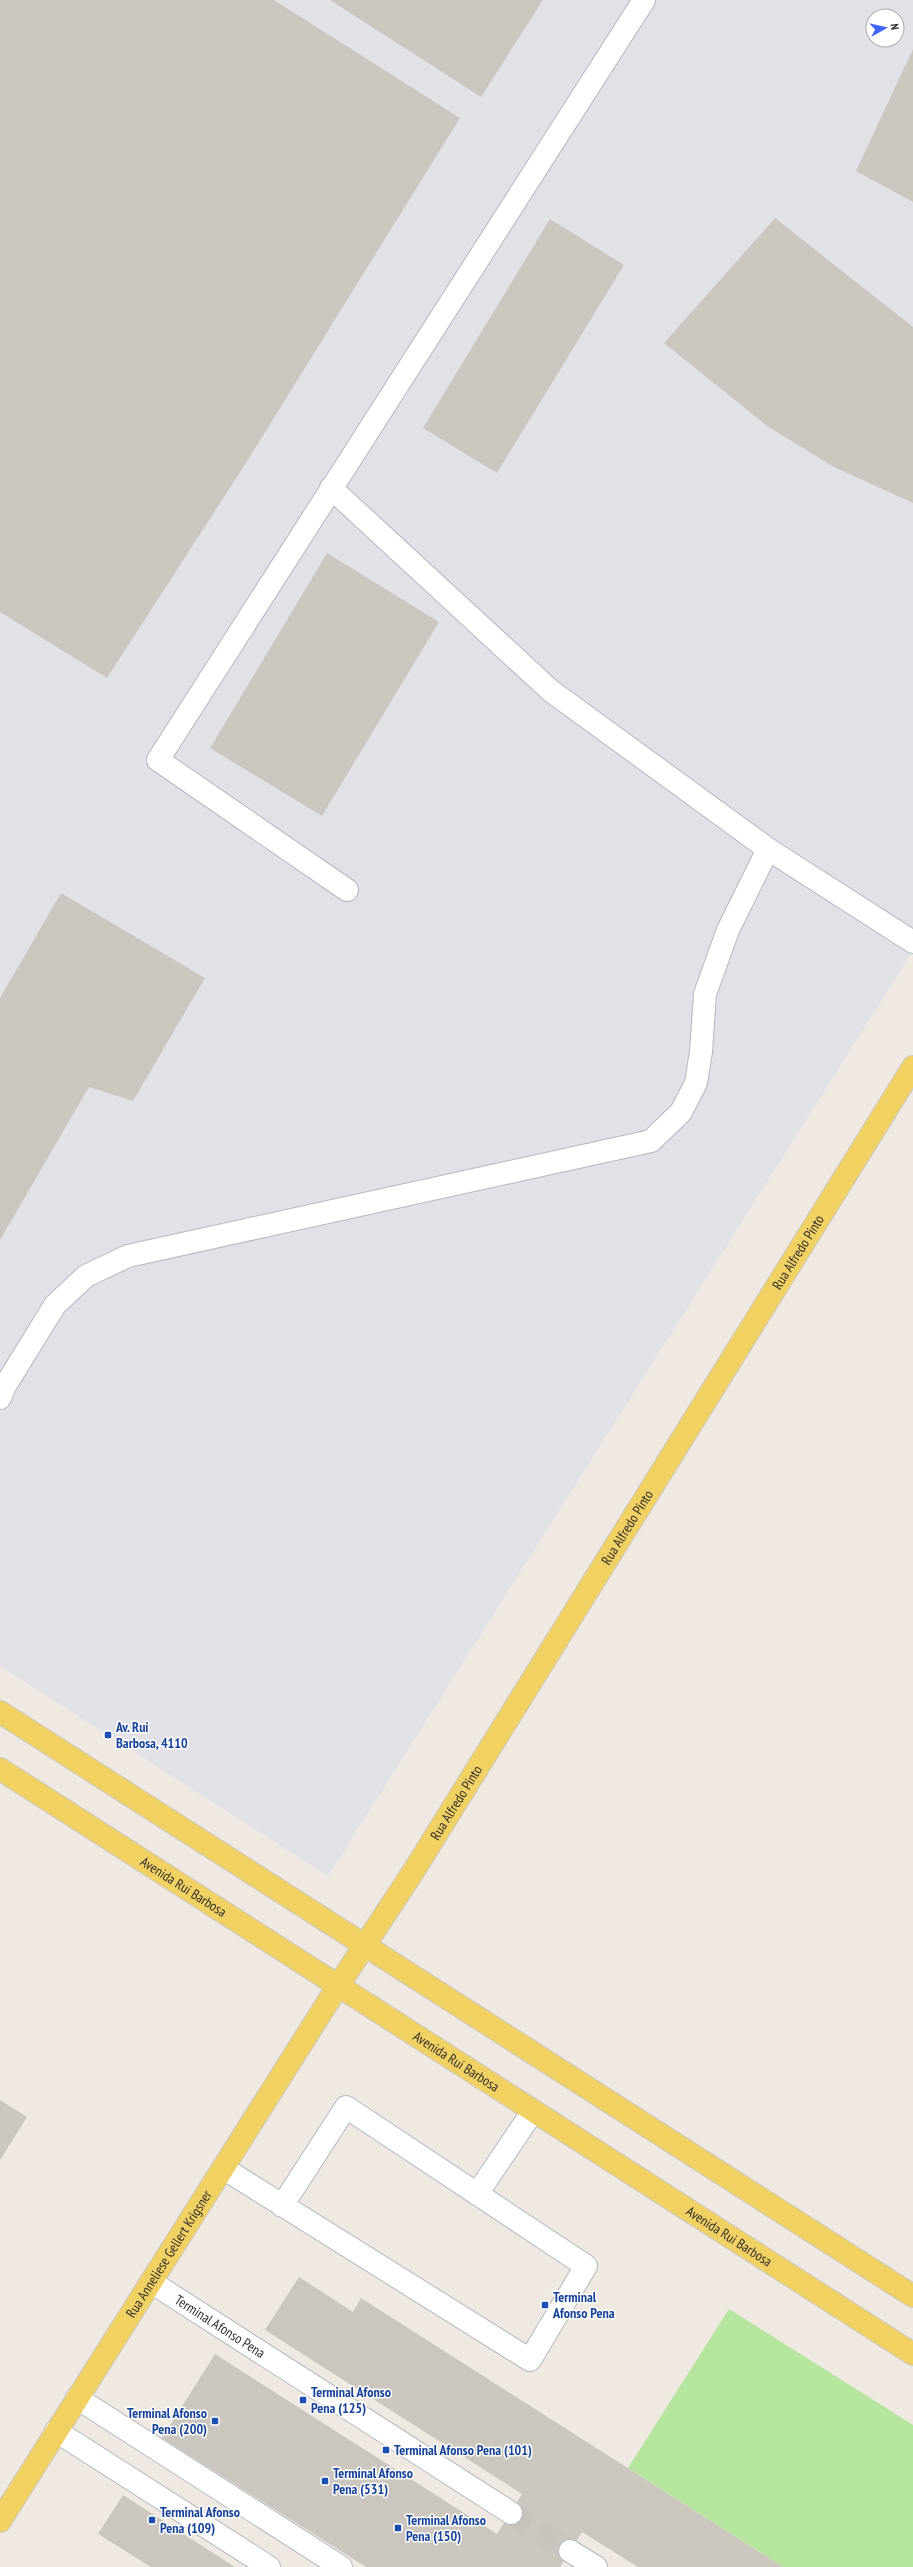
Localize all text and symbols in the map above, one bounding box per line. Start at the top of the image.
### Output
north arrow [865,8,905,48]
text: N [888,23,902,31]
street label: Rua Alfredo Pinto [768,1211,828,1293]
street label: Rua Alfredo Pinto [597,1487,657,1568]
place label: Av. Rui Barbosa, 4110 [115,1718,188,1752]
marker: Av. Rui Barbosa, 4110 [103,1730,113,1740]
street label: Rua Alfredo Pinto [426,1762,486,1843]
street label: Avenida Rui Barbosa [137,1852,230,1921]
street label: Avenida Rui Barbosa [410,2027,503,2096]
street label: Rua Anneliese Gellert Krigsner [122,2187,216,2321]
street label: Avenida Rui Barbosa [683,2202,776,2270]
place label: Terminal Afonso Pena [552,2288,615,2322]
street label: Terminal Afonso Pena [171,2291,269,2362]
marker: Terminal Afonso Pena [540,2300,550,2310]
place label: Terminal Afonso Pena (125) [311,2383,391,2417]
marker: Terminal Afonso Pena (125) [298,2395,308,2405]
place label: Terminal Afonso Pena (200) [127,2404,207,2438]
marker: Terminal Afonso Pena (200) [210,2416,220,2426]
place label: Terminal Afonso Pena (101) [394,2441,532,2459]
marker: Terminal Afonso Pena (101) [381,2445,391,2455]
place label: Terminal Afonso Pena (531) [333,2464,413,2498]
marker: Terminal Afonso Pena (531) [320,2476,330,2486]
place label: Terminal Afonso Pena (109) [160,2503,240,2537]
place label: Terminal Afonso Pena (150) [406,2511,486,2545]
marker: Terminal Afonso Pena (109) [147,2515,157,2525]
marker: Terminal Afonso Pena (150) [393,2523,403,2533]

